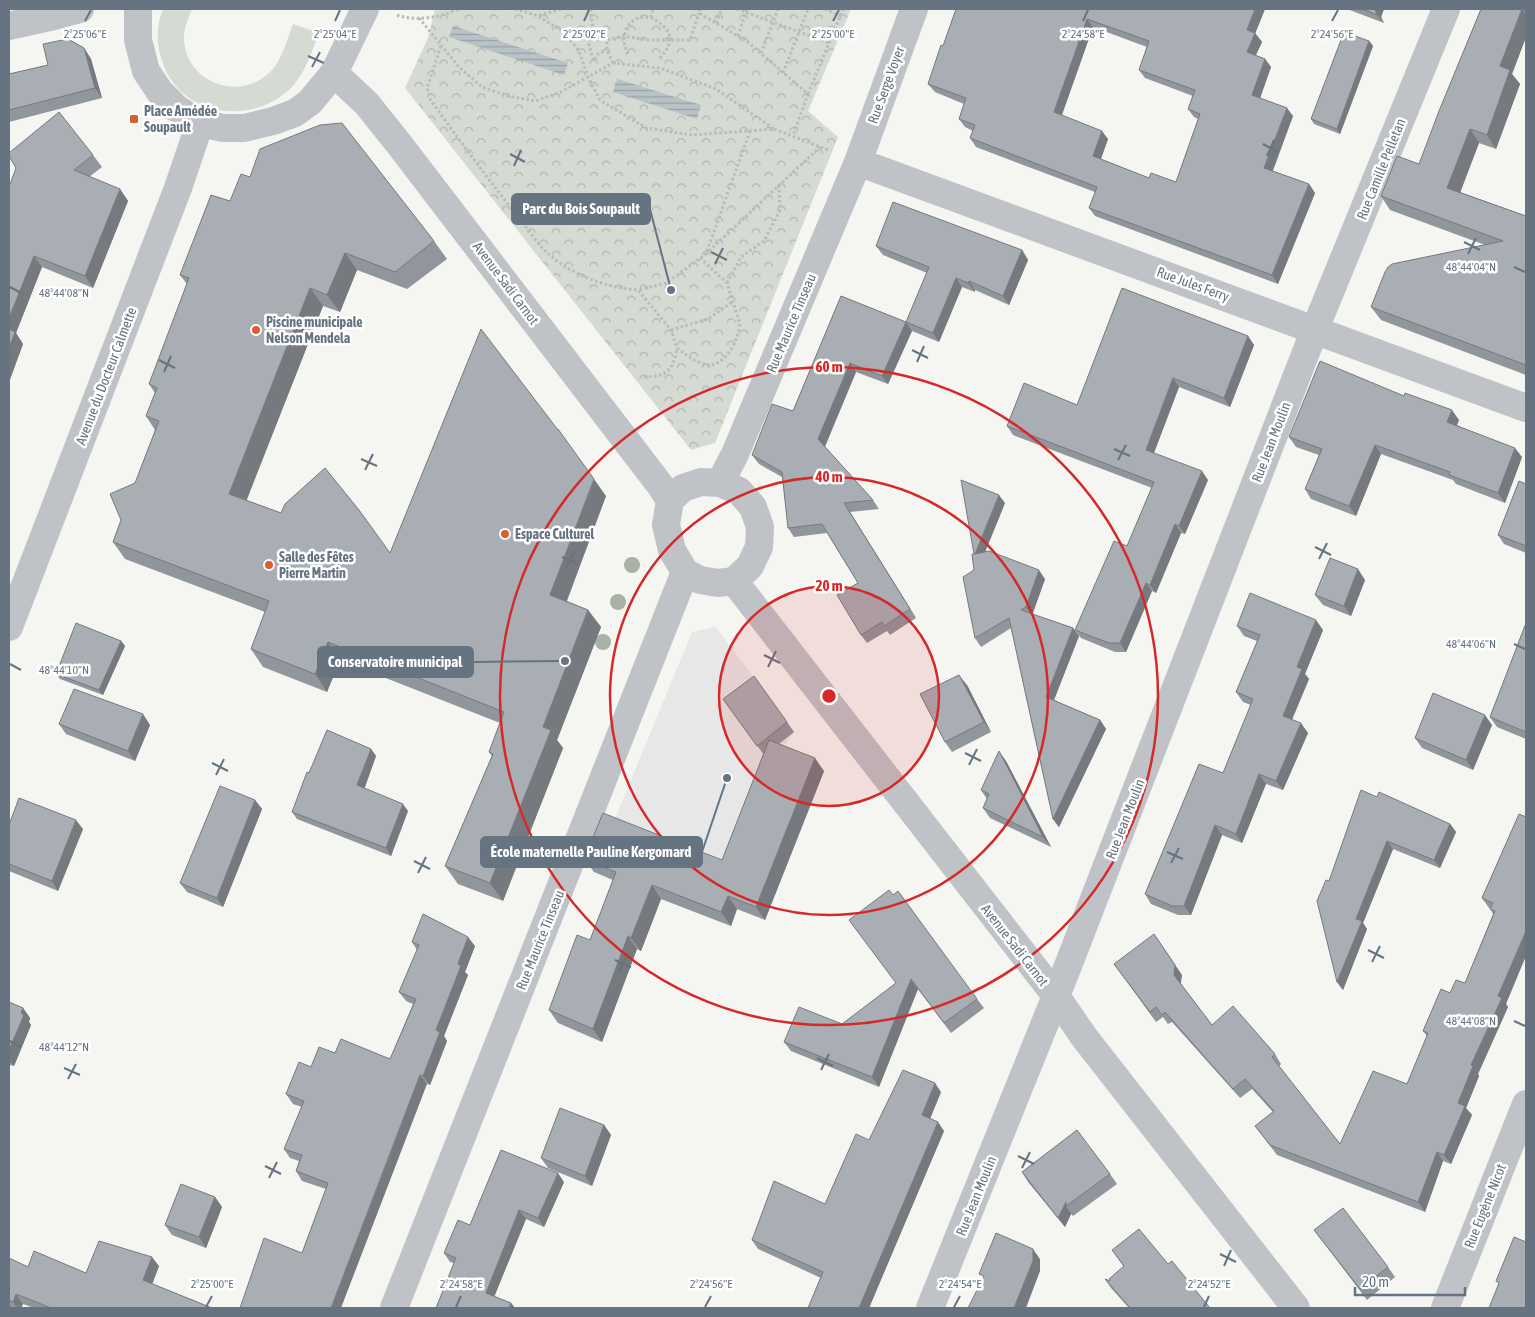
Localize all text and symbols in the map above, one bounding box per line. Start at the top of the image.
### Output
text: 2°25'06"E [64,27,106,41]
text: 2°25'04"E [314,27,356,41]
text: 2°25'02"E [563,27,605,41]
text: 2°25'00"E [812,27,854,41]
text: 2°24'58"E [1062,27,1104,41]
text: 2°24'56"E [1311,27,1353,41]
street label: Rue Serge Voyer [865,43,908,126]
place label: Place Amédée Soupault [144,103,217,135]
marker: Place Amédée Soupault [128,113,140,125]
street label: Rue Camille Pelletan [1353,116,1409,222]
callout: Parc du Bois Soupault [512,194,650,224]
text: Parc du Bois Soupault [522,200,640,217]
street label: Avenue Sadi Carnot [470,239,542,327]
text: 48°44'04"N [1446,260,1496,274]
street label: Rue Jules Ferry [1155,264,1232,305]
street label: Rue Maurice Tinseau [763,271,819,375]
text: 48°44'08"N [39,286,89,300]
street label: Avenue du Docteur Calmette [72,305,140,447]
place label: Piscine municipale Nelson Mendela [266,314,363,346]
marker: Piscine municipale Nelson Mendela [250,324,262,336]
text: 60 m [816,358,843,375]
street label: Rue Jean Moulin [1248,400,1294,484]
text: 40 m [815,468,843,485]
place label: Espace Culturel [515,526,595,542]
marker: Espace Culturel [499,528,511,540]
place label: Salle des Fêtes Pierre Martin [279,549,354,581]
marker: Salle des Fêtes Pierre Martin [263,559,275,571]
text: 20 m [816,577,843,594]
text: 48°44'06"N [1446,637,1496,651]
callout: Conservatoire municipal [318,647,473,677]
text: Conservatoire municipal [328,653,463,670]
text: 48°44'10"N [39,663,89,677]
centre of rings [820,687,838,705]
street label: Rue Jean Moulin [1102,777,1148,861]
callout: École maternelle Pauline Kergomard [481,837,702,867]
text: École maternelle Pauline Kergomard [491,843,691,860]
street label: Rue Maurice Tinseau [513,888,567,992]
street label: Avenue Sadi Carnot [978,901,1052,989]
text: 48°44'08"N [1446,1014,1496,1028]
text: 48°44'12"N [39,1040,89,1054]
street label: Rue Jean Moulin [953,1154,999,1238]
street label: Rue Eugène Nicot [1461,1162,1509,1250]
scale bar [1355,1264,1465,1296]
text: 20 m [1362,1273,1389,1290]
text: 2°25'00"E [191,1277,233,1291]
text: 2°24'58"E [440,1277,482,1291]
text: 2°24'56"E [690,1277,732,1291]
text: 2°24'54"E [939,1277,981,1291]
text: 2°24'52"E [1188,1277,1230,1291]

